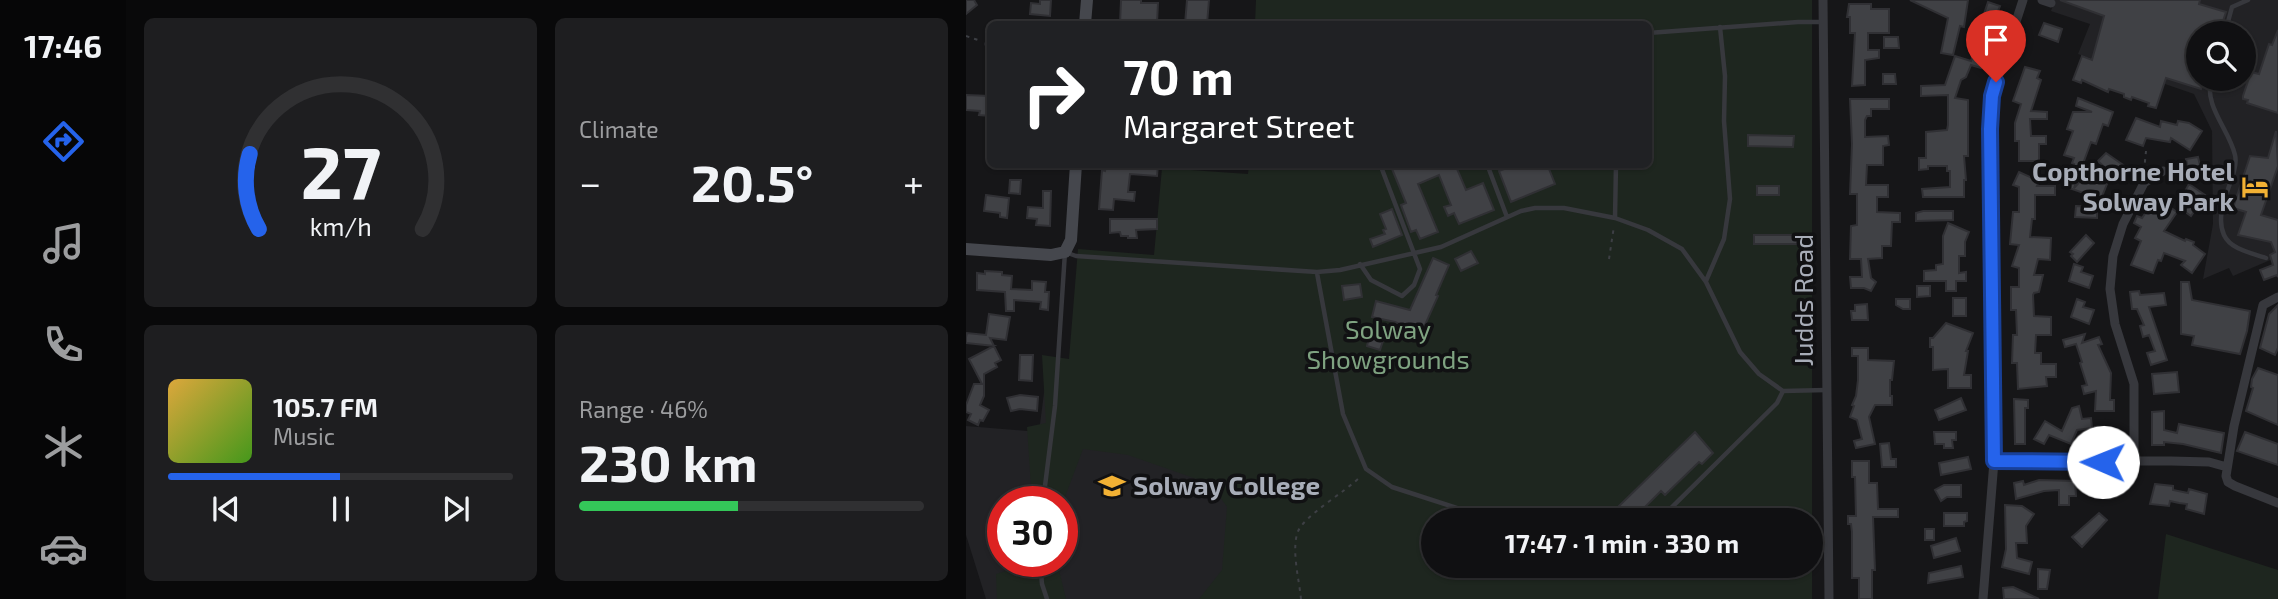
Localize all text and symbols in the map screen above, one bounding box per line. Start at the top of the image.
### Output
pin [1966,10,2026,82]
icon: arrive [1977,21,2015,59]
map controls [2186,21,2256,91]
button: search [2186,21,2256,91]
text: 17:46 [24,26,102,64]
text: 70 m [1123,46,1234,105]
icon: right [1008,49,1099,140]
text: Margaret Street [1123,106,1354,144]
text: Climate [579,115,659,143]
icon: directions [39,117,88,166]
text: 27 [300,126,381,214]
text: 20.5° [691,150,813,212]
place label: Copthorne Hotel Solway Park [2032,155,2234,217]
text: − [579,159,601,205]
text: + [903,159,924,205]
hotel icon: Copthorne Hotel Solway Park [2240,172,2270,202]
text: km/h [309,210,372,240]
icon: music [39,219,88,268]
street label: Judds Road [1787,234,1818,366]
park label: Solway Showgrounds [1306,313,1470,374]
icon: phone [39,320,88,369]
text: 105.7 FM [273,391,378,422]
text: Range · 46% [579,395,708,423]
icon: climate [39,422,88,471]
text: Music [273,422,335,450]
position arrow [2066,425,2140,499]
text: 230 km [579,430,758,492]
place label: Solway College [1133,469,1320,501]
school or university icon: Solway College [1097,471,1127,501]
speed limit sign: 30 [987,486,1078,577]
icon: previous [207,490,245,528]
icon: pause [322,490,360,528]
icon: next [437,490,475,528]
icon: car [39,524,88,573]
text: 17:47 · 1 min · 330 m [1505,527,1739,558]

